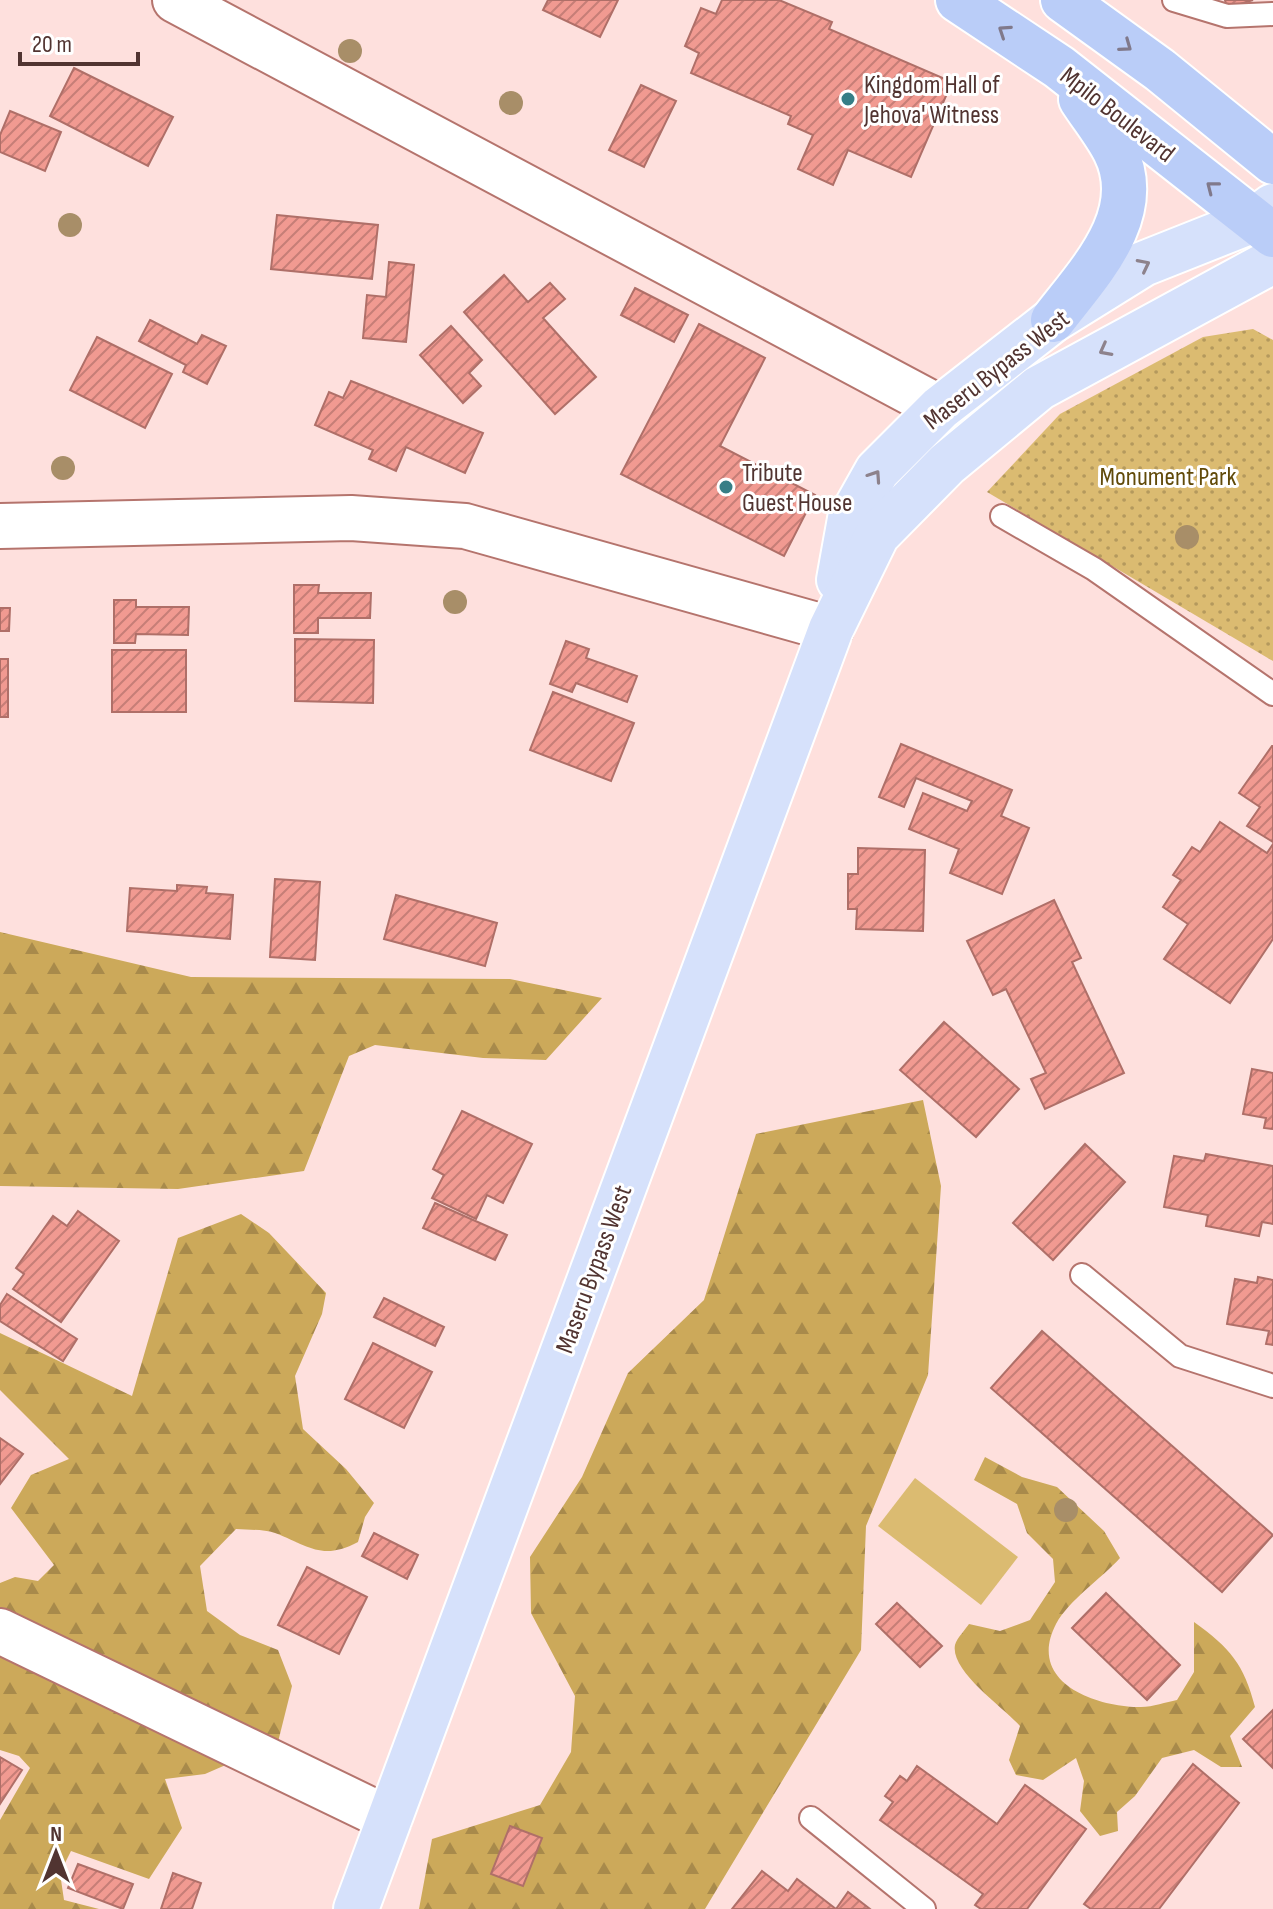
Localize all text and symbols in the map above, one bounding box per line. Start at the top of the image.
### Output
scale bar [20,16,138,66]
one-way arrow [998,25,1013,40]
text: 20 m [32,30,72,59]
one-way arrow [1118,36,1132,50]
street label: Mpilo Boulevard [1054,61,1180,169]
place label: Kingdom Hall of Jehova' Witness [863,70,1000,131]
marker: Kingdom Hall of Jehova' Witness [839,90,857,108]
one-way arrow [1206,182,1221,196]
one-way arrow [1136,259,1151,275]
street label: Maseru Bypass West [918,304,1076,437]
one-way arrow [1099,340,1113,355]
place label: Tribute Guest House [742,458,852,519]
park label: Monument Park [1100,462,1236,493]
one-way arrow [866,471,881,485]
marker: Tribute Guest House [717,478,735,496]
street label: Maseru Bypass West [550,1181,639,1358]
north arrow [16,1813,96,1893]
text: N [50,1821,62,1848]

